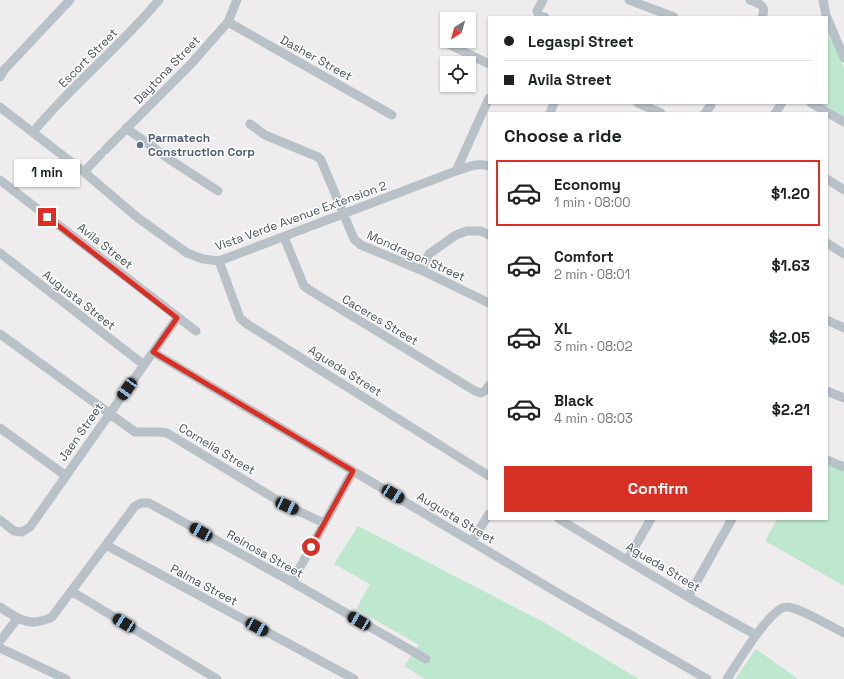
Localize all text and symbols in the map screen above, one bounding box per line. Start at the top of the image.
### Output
north arrow [440,12,476,48]
map controls [440,12,476,92]
street label: Escort Street [55,25,121,91]
street label: Dasher Street [277,32,355,84]
text: Legaspi Street [528,32,634,51]
street label: Daytona Street [130,33,204,107]
button: locate [440,56,476,92]
text: Avila Street [528,70,612,89]
text: Choose a ride [504,124,622,147]
place label: Parmatech Construction Corp [148,130,255,160]
marker: Parmatech Construction Corp [135,140,145,150]
callout: 1 min [14,159,80,187]
text: 1 min [31,164,63,181]
icon: car [506,175,542,211]
text: Economy [554,175,621,194]
street label: Vista Verde Avenue Extension 2 [213,177,389,255]
text: $1.20 [771,184,810,203]
text: 1 min · 08:00 [554,194,631,211]
route end [38,208,56,226]
street label: Avila Street [74,219,136,273]
street label: Mondragon Street [364,227,468,285]
icon: car [506,247,542,283]
text: Comfort [554,247,614,266]
text: $1.63 [771,256,810,275]
text: 2 min · 08:01 [554,266,630,283]
street label: Augusta Street [39,267,119,333]
street label: Caceres Street [339,291,421,349]
icon: car [506,319,542,355]
text: XL [554,319,572,338]
text: $2.05 [769,328,810,347]
text: 3 min · 08:02 [554,338,633,355]
street label: Agueda Street [305,342,385,400]
car [115,376,139,402]
icon: car [506,391,542,427]
text: Black [554,391,594,410]
street label: Jaen Street [55,400,107,464]
text: $2.21 [772,400,810,419]
text: 4 min · 08:03 [554,410,633,427]
street label: Cornelia Street [176,420,258,478]
button: Confirm [504,466,812,512]
car [380,483,406,505]
street label: Augusta Street [414,488,498,548]
car [274,495,300,517]
car [188,521,214,543]
street label: Reinosa Street [224,526,306,582]
route start [302,538,320,556]
street label: Agueda Street [623,538,703,596]
street label: Palma Street [168,561,240,609]
car [346,610,372,632]
car [111,612,137,634]
car [244,616,270,638]

